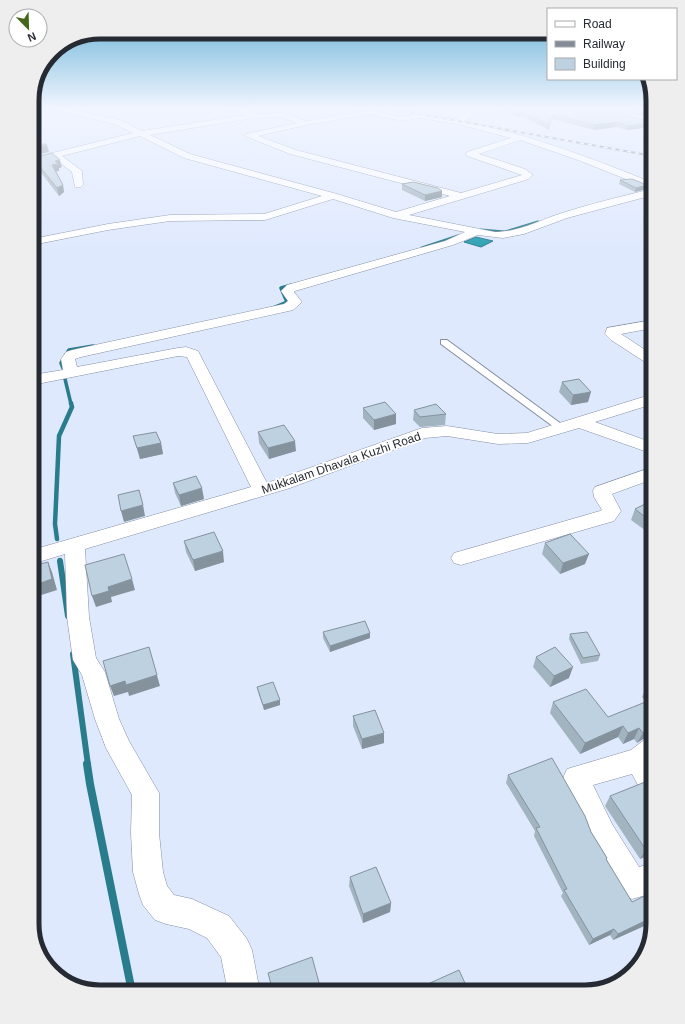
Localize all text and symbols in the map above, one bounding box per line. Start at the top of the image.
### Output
north arrow [8,8,48,48]
legend [547,8,677,80]
text: Road [583,17,612,31]
text: N [26,30,38,44]
text: Railway [583,37,625,51]
text: Building [583,57,626,71]
street label: Mukkalam Dhavala Kuzhi Road [260,429,422,497]

